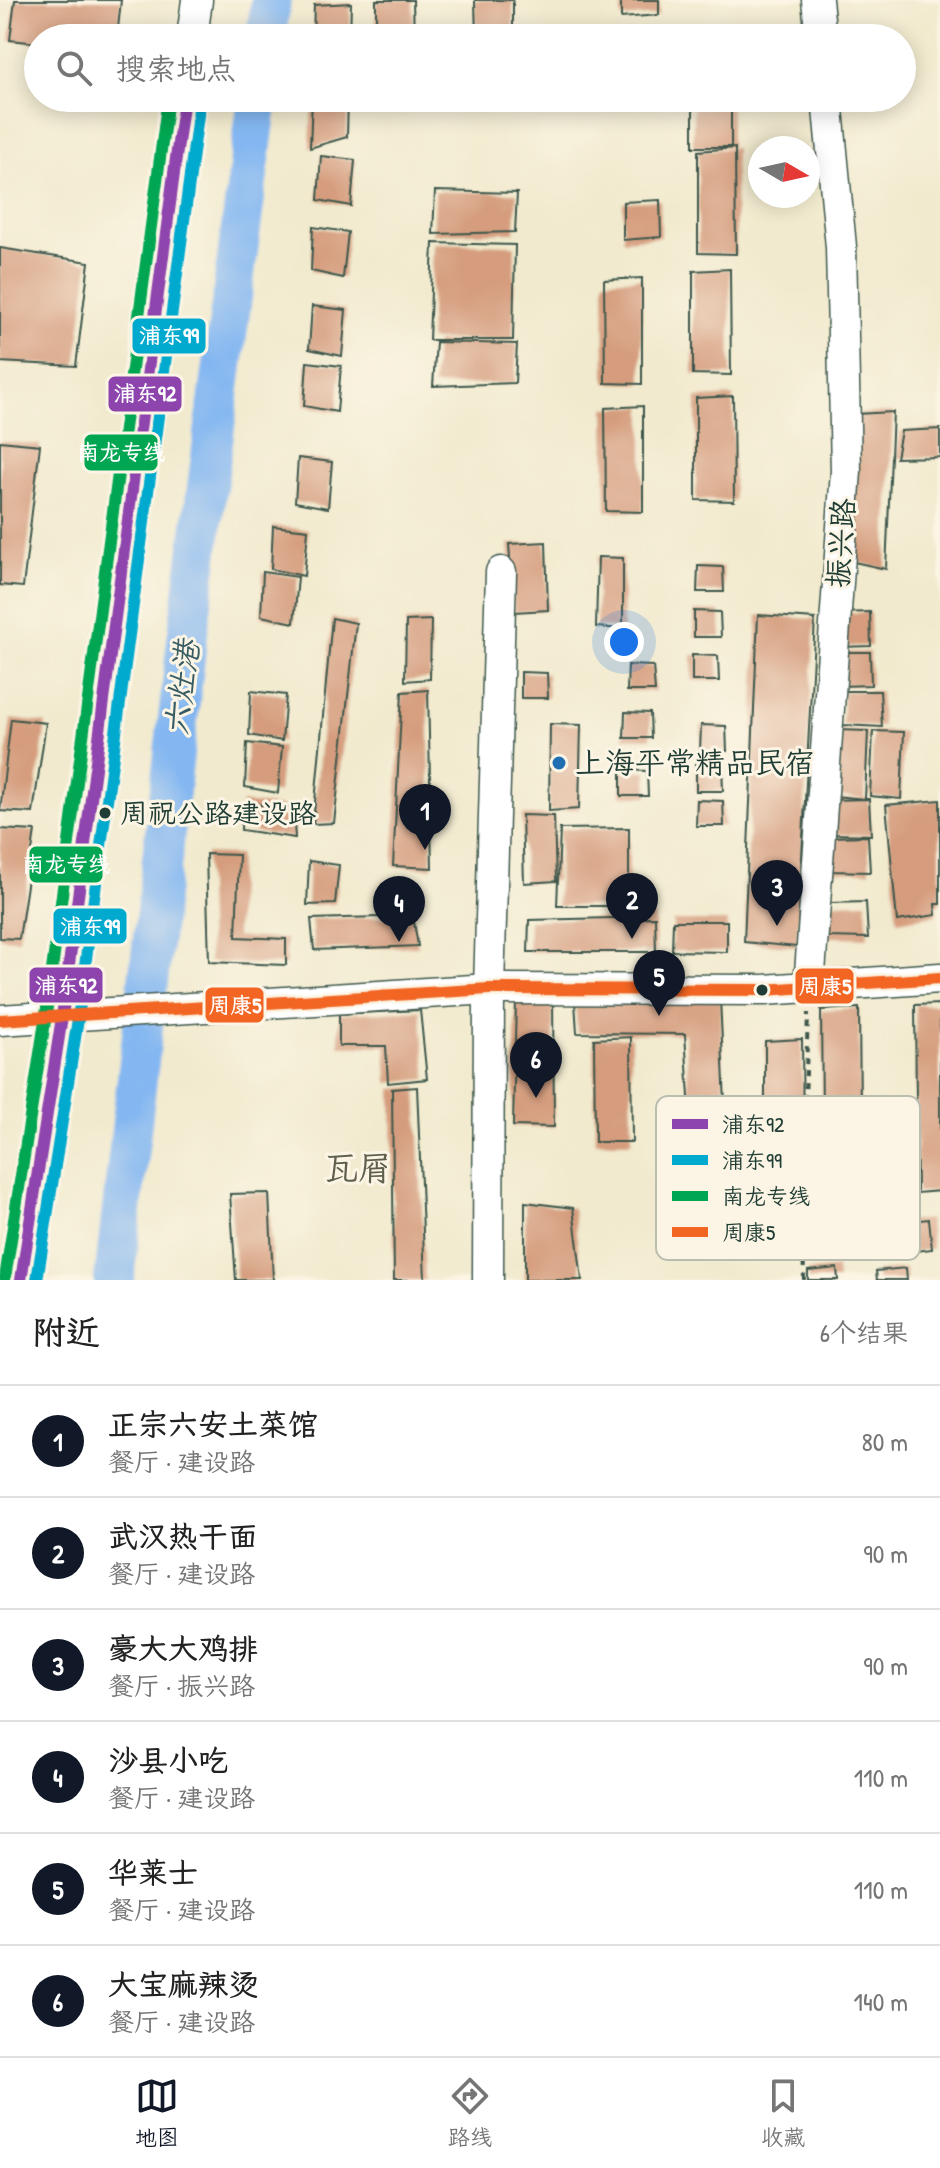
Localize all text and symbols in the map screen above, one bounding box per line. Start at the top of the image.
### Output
search box [24,24,916,112]
icon: search [52,46,96,90]
text: 搜索地点 [116,48,236,88]
north arrow [748,136,820,208]
line badge: 浦东99 [131,317,207,355]
text: 浦东99 [139,320,199,350]
line badge: 浦东92 [107,375,183,413]
text: 浦东92 [114,378,177,408]
line badge: 南龙专线 [83,433,159,472]
text: 南龙专线 [77,437,165,467]
street label: 振兴路 [817,497,863,589]
your location [604,622,644,662]
water label: 六灶港 [154,635,209,738]
place label: 上海平常精品民宿 [575,742,815,782]
marker: 上海平常精品民宿 [550,754,568,772]
pin: 1 [399,784,451,850]
place label: 周祝公路建设路 [120,794,316,832]
marker: 周祝公路建设路 [97,805,113,821]
line badge: 南龙专线 [28,845,104,884]
text: 南龙专线 [22,849,110,879]
pin: 3 [751,860,803,926]
pin: 2 [606,873,658,939]
pin: 4 [373,876,425,942]
line badge: 浦东99 [52,907,128,945]
text: 浦东99 [60,911,120,941]
pin: 5 [633,950,685,1016]
line badge: 浦东92 [28,966,104,1004]
line badge: 周康5 [794,967,855,1005]
text: 浦东92 [35,970,98,1000]
text: 周康5 [798,971,852,1001]
unlabelled marker [754,982,770,998]
line badge: 周康5 [204,986,265,1024]
text: 周康5 [208,990,262,1020]
pin: 6 [510,1032,562,1098]
legend [656,1096,920,1260]
text: 浦东92 [722,1109,785,1139]
district label: 瓦屑 [324,1145,392,1191]
text: 浦东99 [722,1145,782,1175]
text: 南龙专线 [722,1181,810,1211]
text: 周康5 [722,1217,775,1247]
text: 附近 [32,1309,100,1355]
text: 6个结果 [820,1315,908,1350]
text: 正宗六安土菜馆 [108,1404,318,1444]
text: 1 [53,1424,63,1459]
text: 80 m [861,1424,908,1459]
text: 餐厅 · 建设路 [108,1444,255,1479]
text: 武汉热干面 [108,1516,258,1556]
text: 2 [52,1536,64,1571]
text: 90 m [863,1536,908,1571]
text: 餐厅 · 建设路 [108,1556,255,1591]
text: 豪大大鸡排 [108,1628,258,1668]
text: 3 [52,1648,64,1683]
text: 90 m [863,1648,908,1683]
text: 餐厅 · 振兴路 [108,1668,255,1703]
text: 沙县小吃 [108,1740,228,1780]
text: 4 [53,1760,63,1795]
text: 110 m [854,1760,908,1795]
text: 餐厅 · 建设路 [108,1780,255,1815]
text: 华莱士 [108,1852,198,1892]
text: 5 [53,1872,64,1907]
text: 110 m [854,1872,908,1907]
text: 餐厅 · 建设路 [108,1892,255,1927]
text: 大宝麻辣烫 [108,1964,258,2004]
text: 6 [53,1984,63,2019]
text: 140 m [854,1984,908,2019]
text: 餐厅 · 建设路 [108,2004,255,2039]
tab: 地图 [135,2074,179,2152]
tab: 路线 [448,2074,492,2152]
tab: 收藏 [761,2074,805,2152]

